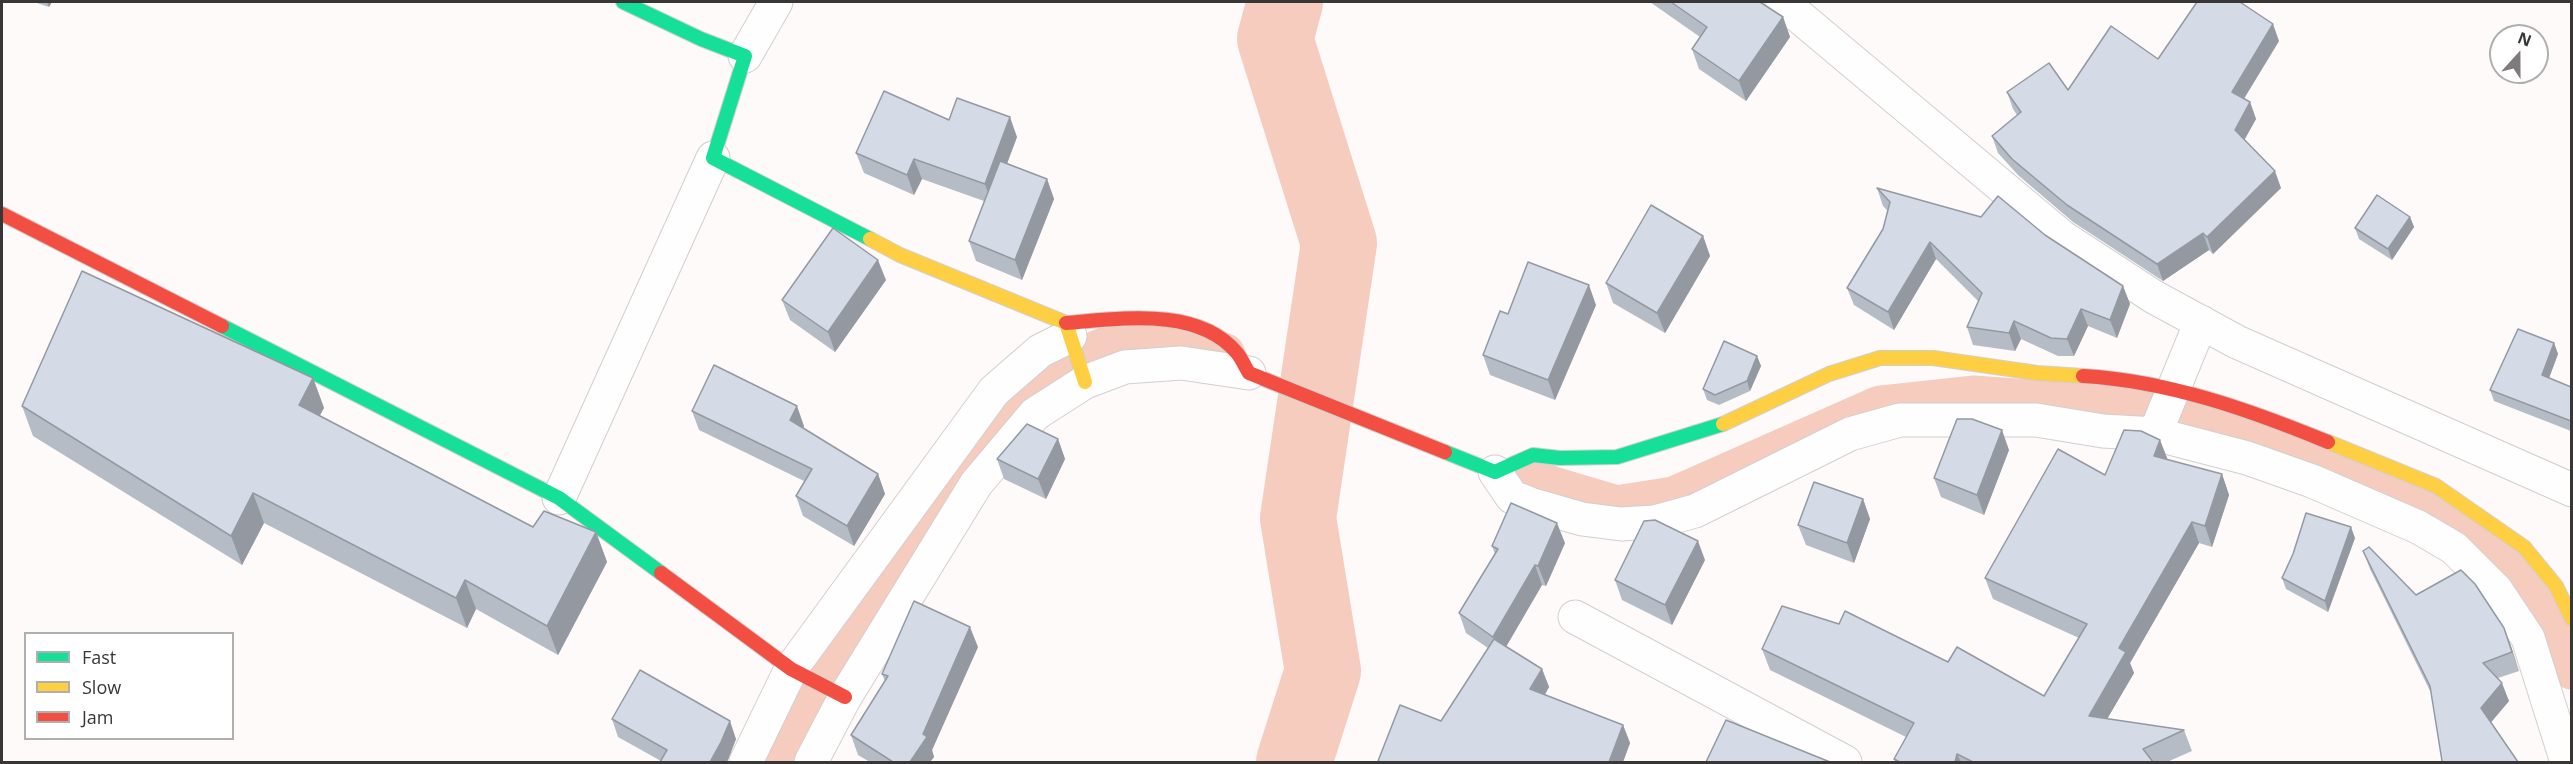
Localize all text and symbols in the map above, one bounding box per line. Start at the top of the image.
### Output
north arrow [2489,24,2549,84]
text: N [2515,26,2535,52]
legend [24,632,234,740]
text: Fast [82,645,116,669]
text: Slow [82,675,121,699]
text: Jam [82,705,114,729]

